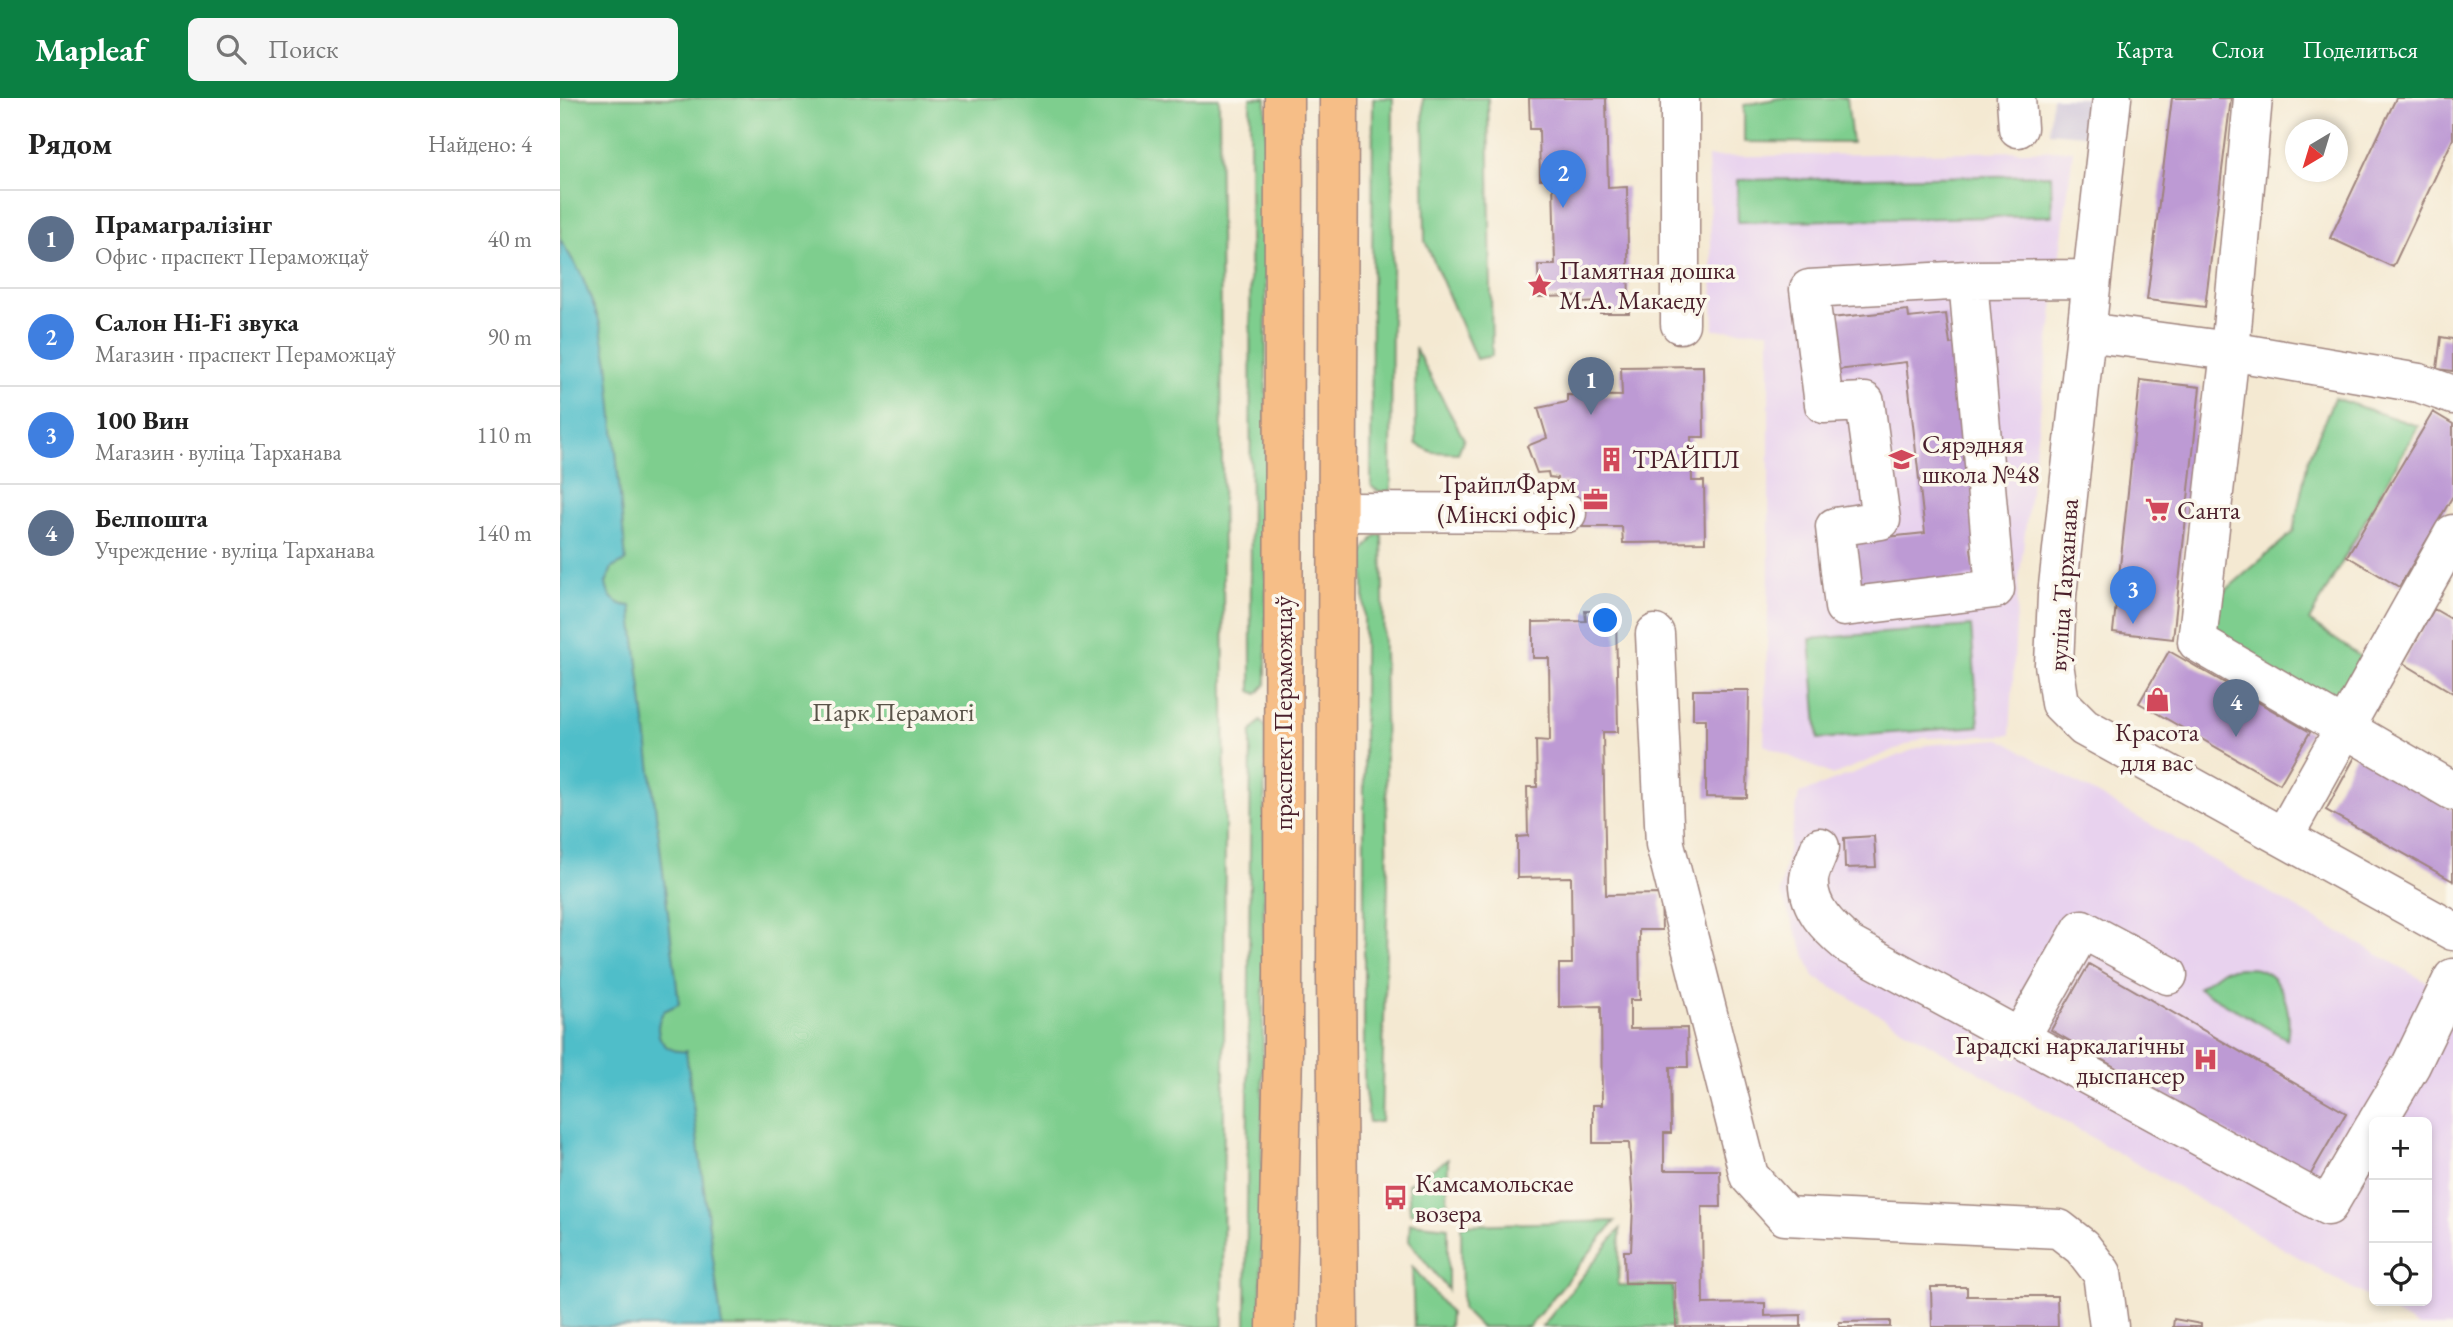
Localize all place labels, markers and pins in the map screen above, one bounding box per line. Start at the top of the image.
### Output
pin: 2 [1540,150,1586,208]
place label: Памятная дошка М.А. Макаеду [1559,253,1736,317]
place icon: Памятная дошка М.А. Макаеду [1525,271,1553,299]
pin: 1 [1568,357,1614,415]
place label: Сярэдняя школа №48 [1922,427,2040,491]
place label: ТРАЙПЛ [1632,442,1740,476]
building icon: ТРАЙПЛ [1598,445,1626,473]
school or university icon: Сярэдняя школа №48 [1888,445,1916,473]
place label: ТрайплФарм (Мінскі офіс) [1437,467,1576,531]
office icon: ТрайплФарм (Мінскі офіс) [1582,485,1610,513]
place label: Санта [2177,493,2241,527]
supermarket icon: Санта [2143,496,2171,524]
pin: 3 [2110,566,2156,624]
pin: 4 [2213,679,2259,737]
shop icon: Красота для вас [2143,686,2171,714]
place label: Красота для вас [2115,715,2200,779]
place label: Гарадскі наркалагічны дыспансер [1955,1028,2185,1092]
hospital icon: Гарадскі наркалагічны дыспансер [2191,1046,2219,1074]
place label: Камсамольскае возера [1415,1166,1574,1230]
bus stop icon: Камсамольскае возера [1381,1184,1409,1212]

